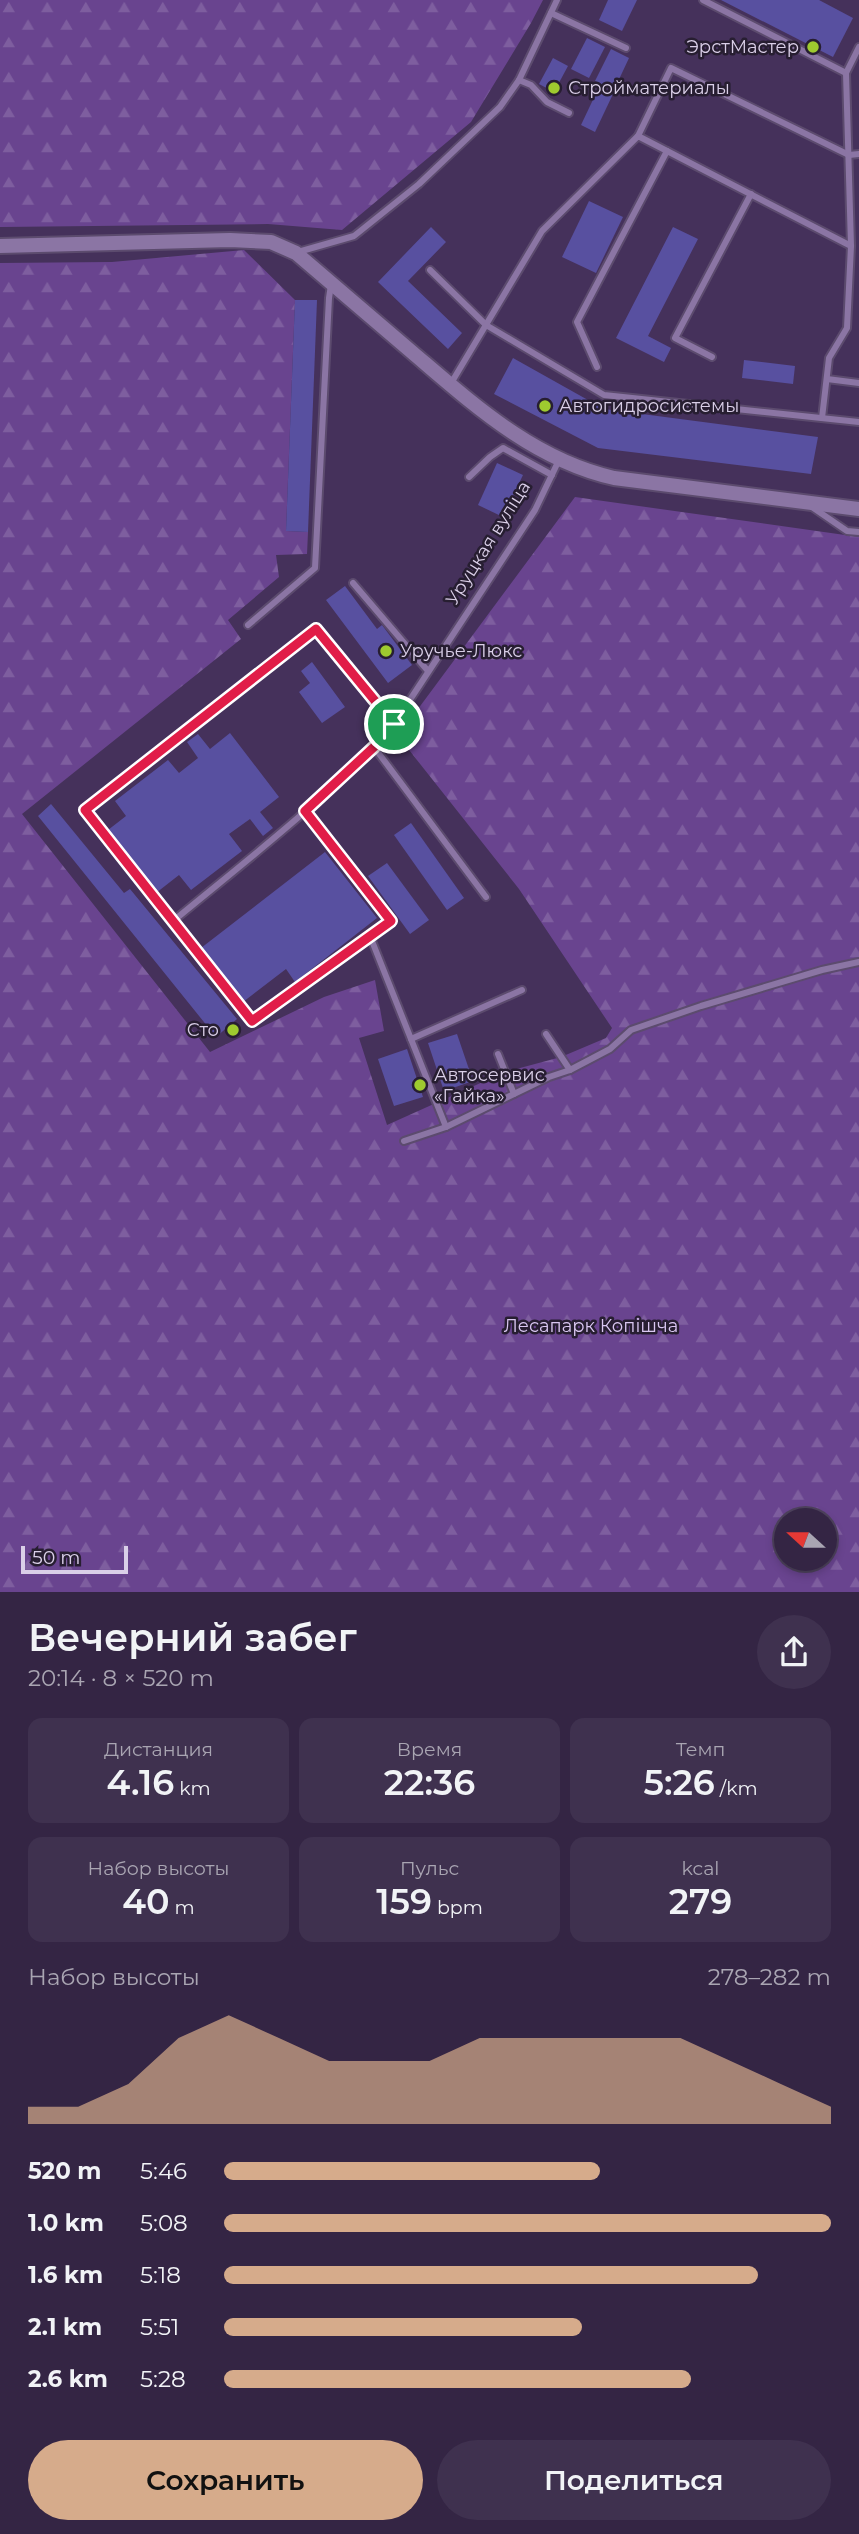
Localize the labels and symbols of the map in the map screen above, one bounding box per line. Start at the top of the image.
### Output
place label: ЭрстМастер [686,36,799,58]
marker: ЭрстМастер [805,39,821,55]
place label: Стройматериалы [568,77,730,99]
marker: Стройматериалы [546,80,562,96]
place label: Автогидросистемы [559,395,739,417]
marker: Автогидросистемы [537,398,553,414]
street label: Уруцкая вуліца [441,477,535,609]
place label: Уручье-Люкс [400,640,522,662]
marker: Уручье-Люкс [378,643,394,659]
pin [364,694,424,754]
place label: Сто [187,1019,219,1041]
marker: Сто [225,1022,241,1038]
place label: Автосервис «Гайка» [434,1064,545,1107]
marker: Автосервис «Гайка» [412,1077,428,1093]
park label: Лесапарк Копішча [504,1315,678,1337]
north arrow [774,1508,836,1572]
scale bar [21,1544,128,1575]

